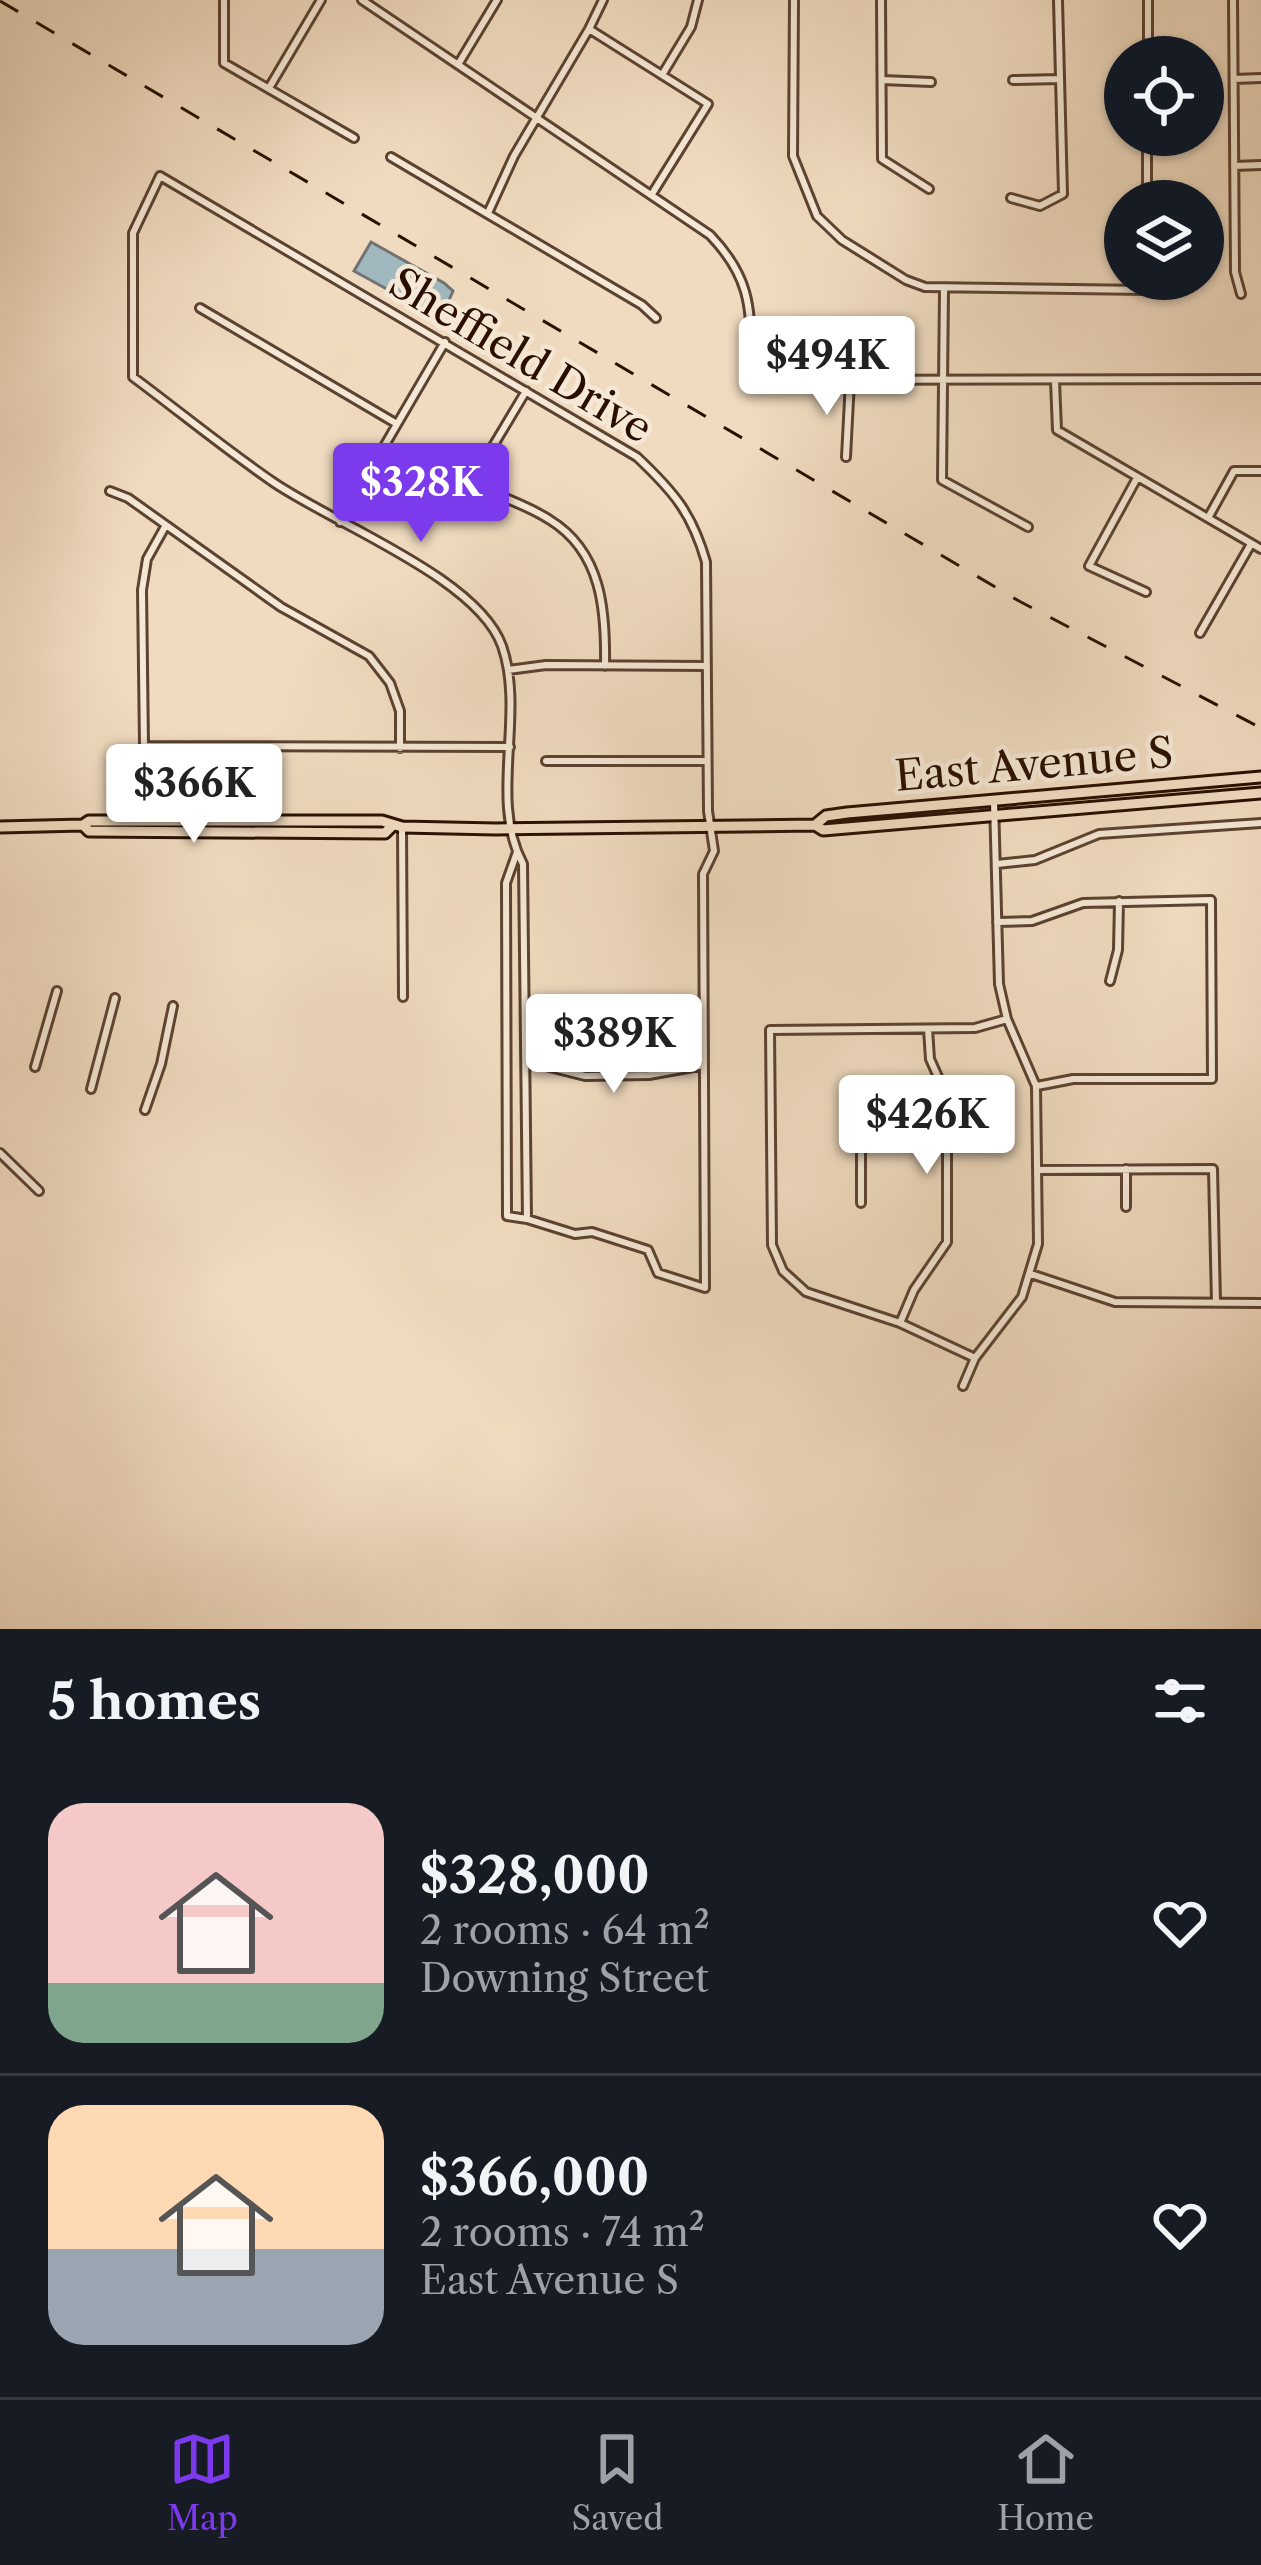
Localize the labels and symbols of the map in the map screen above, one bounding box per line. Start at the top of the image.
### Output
street label: Sheffield Drive [380,256,662,454]
pin: $494K [743,316,911,418]
pin: $328K [337,443,505,545]
street label: East Avenue S [893,726,1175,802]
pin: $366K [110,744,278,846]
pin: $389K [530,994,698,1096]
pin: $426K [843,1075,1011,1177]

